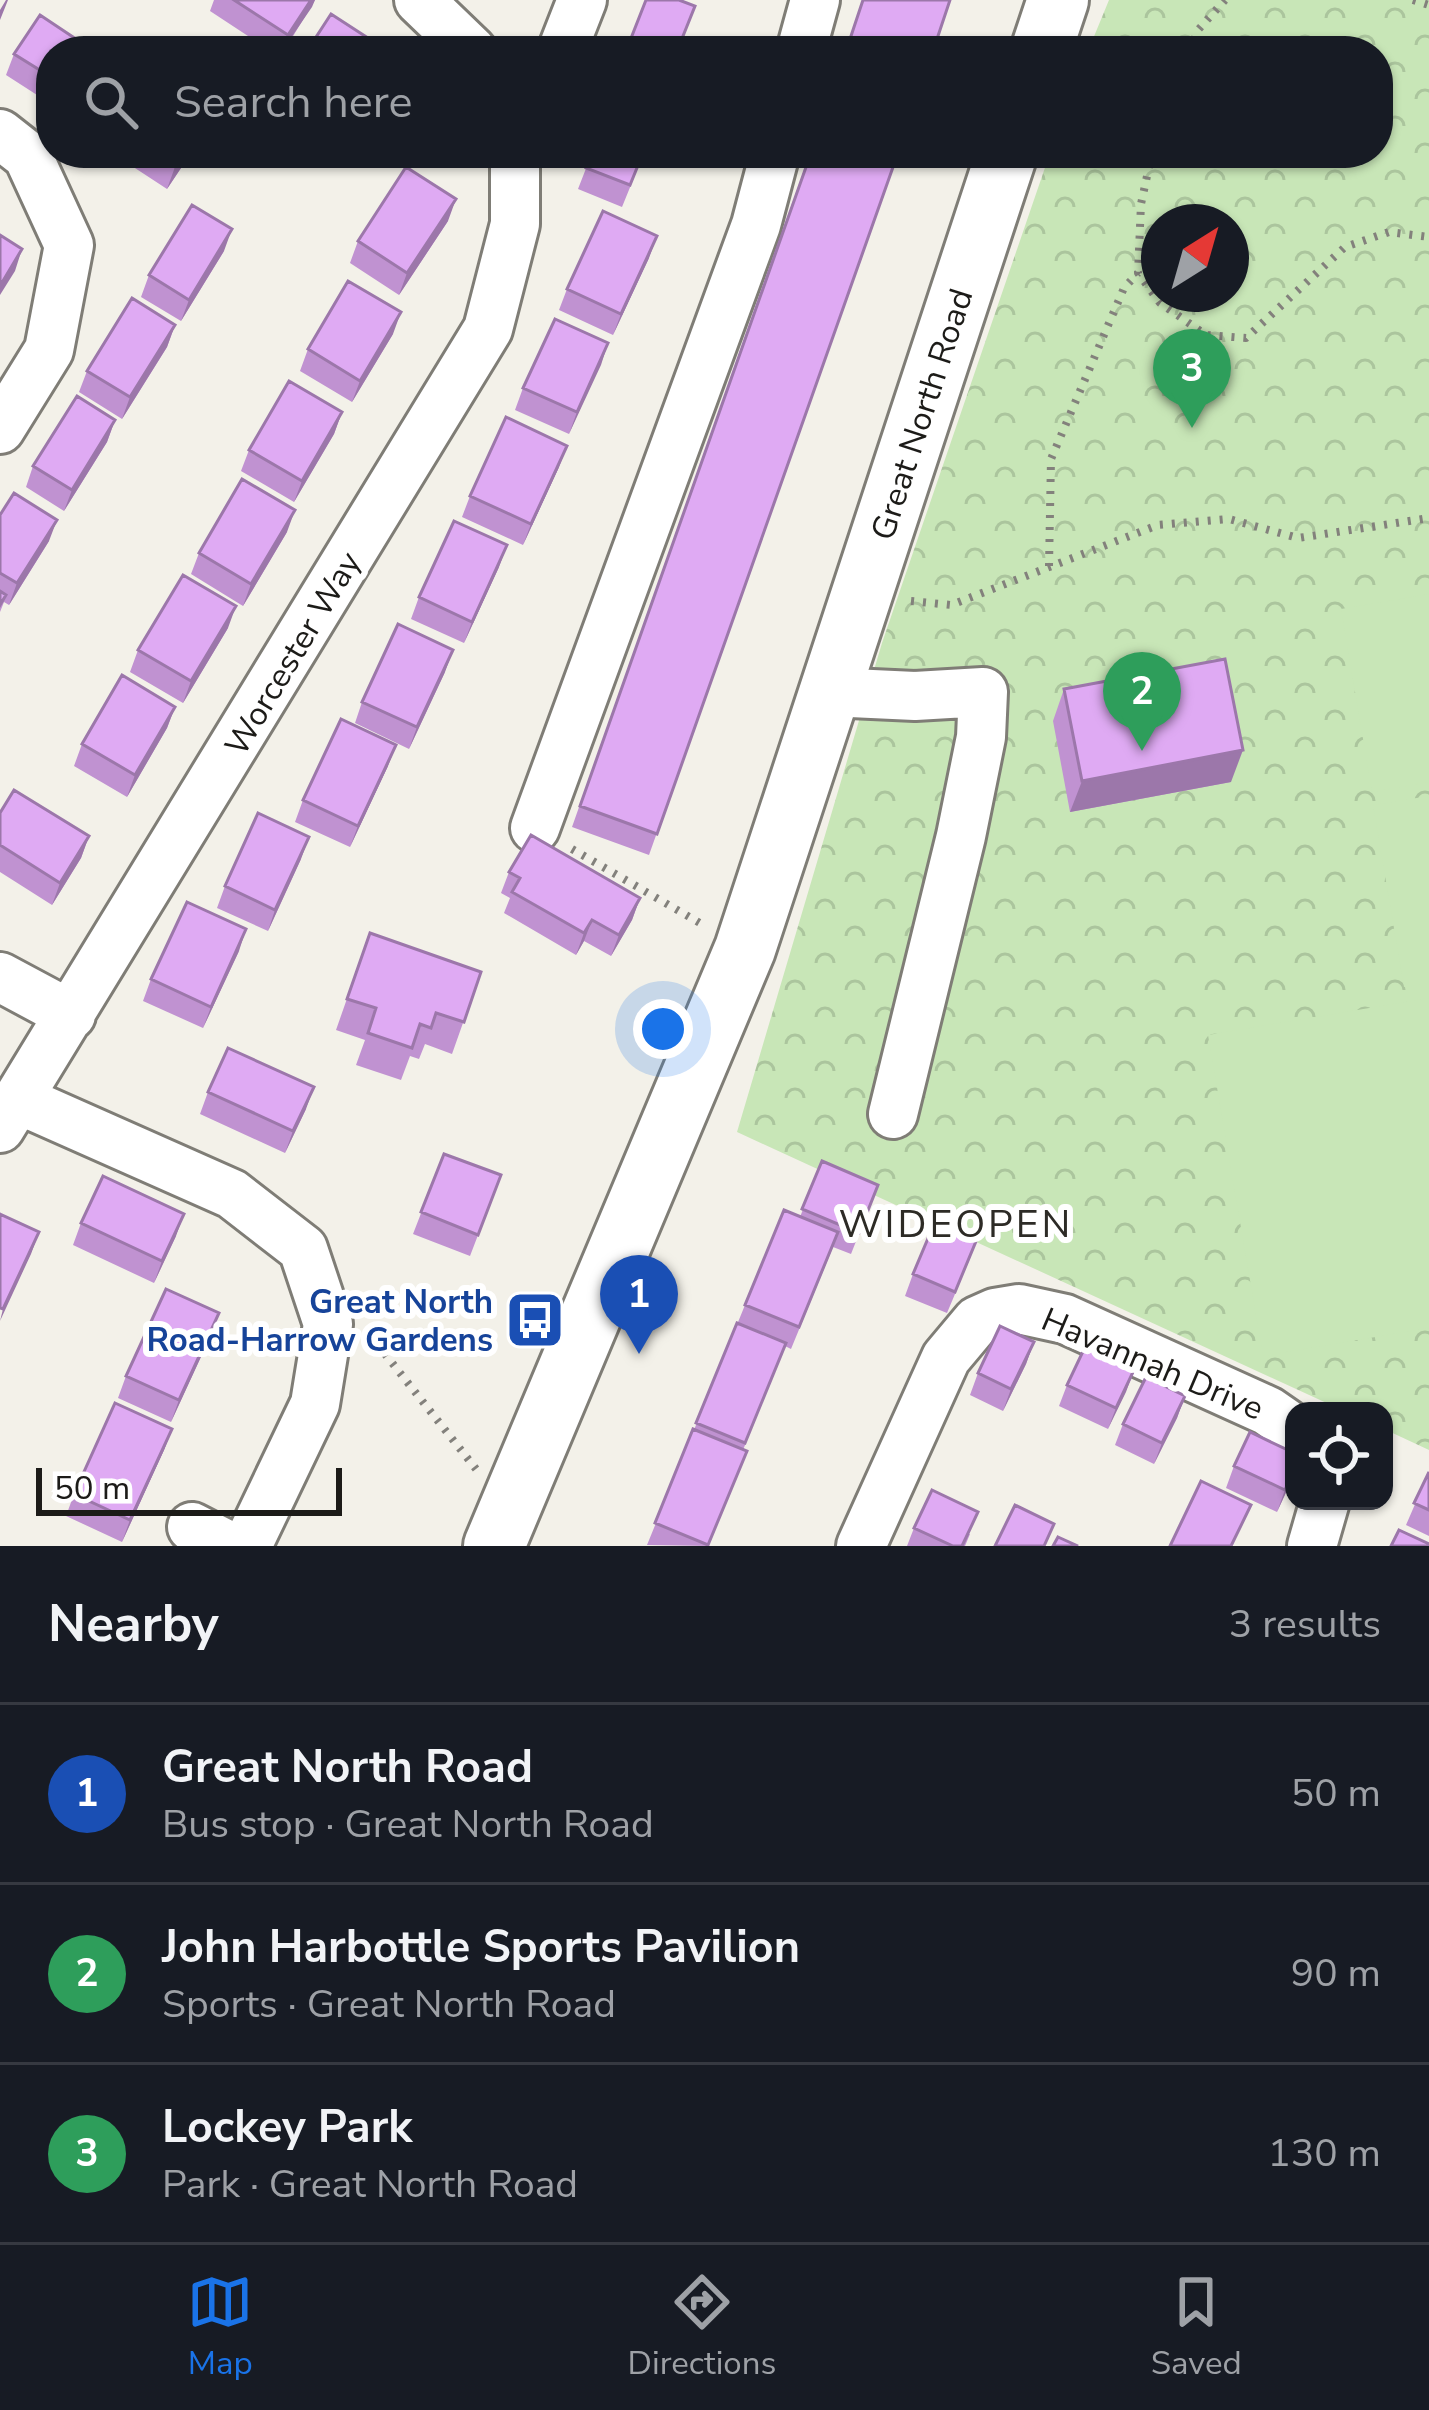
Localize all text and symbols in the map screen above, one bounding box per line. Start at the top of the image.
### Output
search box [36,36,1393,168]
icon: search [78,69,144,135]
text: Search here [174,72,413,133]
north arrow [1141,204,1249,312]
street label: Great North Road [861,283,984,546]
pin: 3 [1153,329,1231,428]
street label: Worcester Way [215,543,372,764]
pin: 2 [1103,652,1181,751]
your location [633,999,693,1059]
district label: WIDEOPEN [839,1198,1073,1251]
pin: 1 [600,1255,678,1354]
place label: Great North Road-Harrow Gardens [147,1280,493,1363]
bus stop icon: Great North Road-Harrow Gardens [504,1289,566,1351]
street label: Havannah Drive [1035,1297,1270,1431]
map controls [1285,1402,1393,1510]
button: locate [1285,1402,1393,1510]
scale bar [36,1462,342,1515]
text: 50 m [54,1466,130,1511]
text: Nearby [48,1589,219,1659]
text: 3 results [1229,1598,1381,1651]
text: Great North Road [162,1737,533,1798]
text: 1 [75,1767,99,1820]
text: 50 m [1291,1767,1381,1820]
text: Bus stop · Great North Road [162,1798,654,1851]
text: John Harbottle Sports Pavilion [162,1917,800,1978]
text: 2 [75,1947,99,2000]
text: 90 m [1291,1947,1381,2000]
text: Sports · Great North Road [162,1978,616,2031]
text: Lockey Park [162,2097,412,2158]
text: 3 [75,2127,99,2180]
text: 130 m [1267,2127,1381,2180]
text: Park · Great North Road [162,2158,578,2211]
tab: Map [187,2269,253,2386]
tab: Directions [628,2269,776,2386]
tab: Saved [1151,2269,1242,2386]

